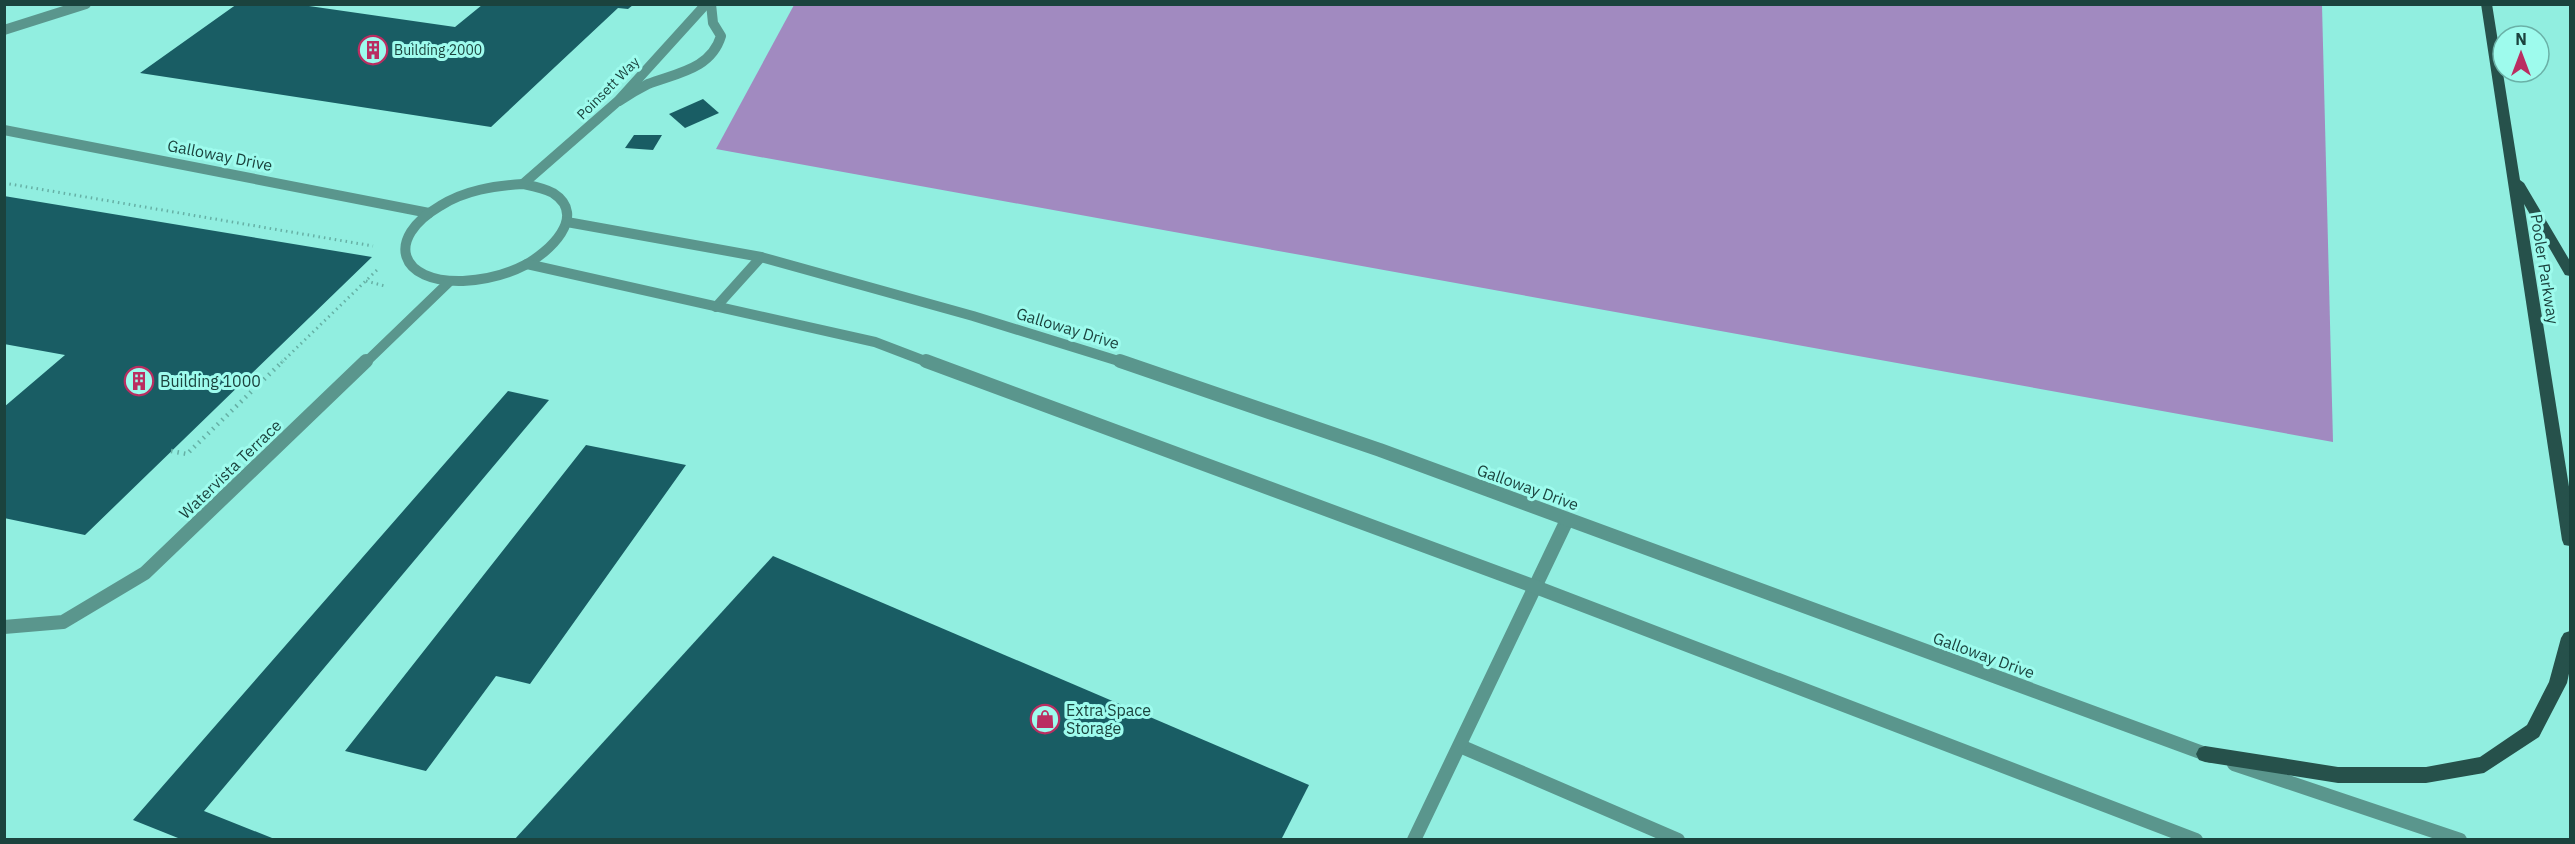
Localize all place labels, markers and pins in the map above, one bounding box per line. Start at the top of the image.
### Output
building icon: Building 2000 [357,34,389,66]
place label: Building 2000 [394,41,482,59]
building icon: Building 1000 [123,365,155,397]
place label: Building 1000 [160,371,261,391]
place label: Extra Space Storage [1066,700,1151,738]
shop icon: Extra Space Storage [1029,703,1061,735]

